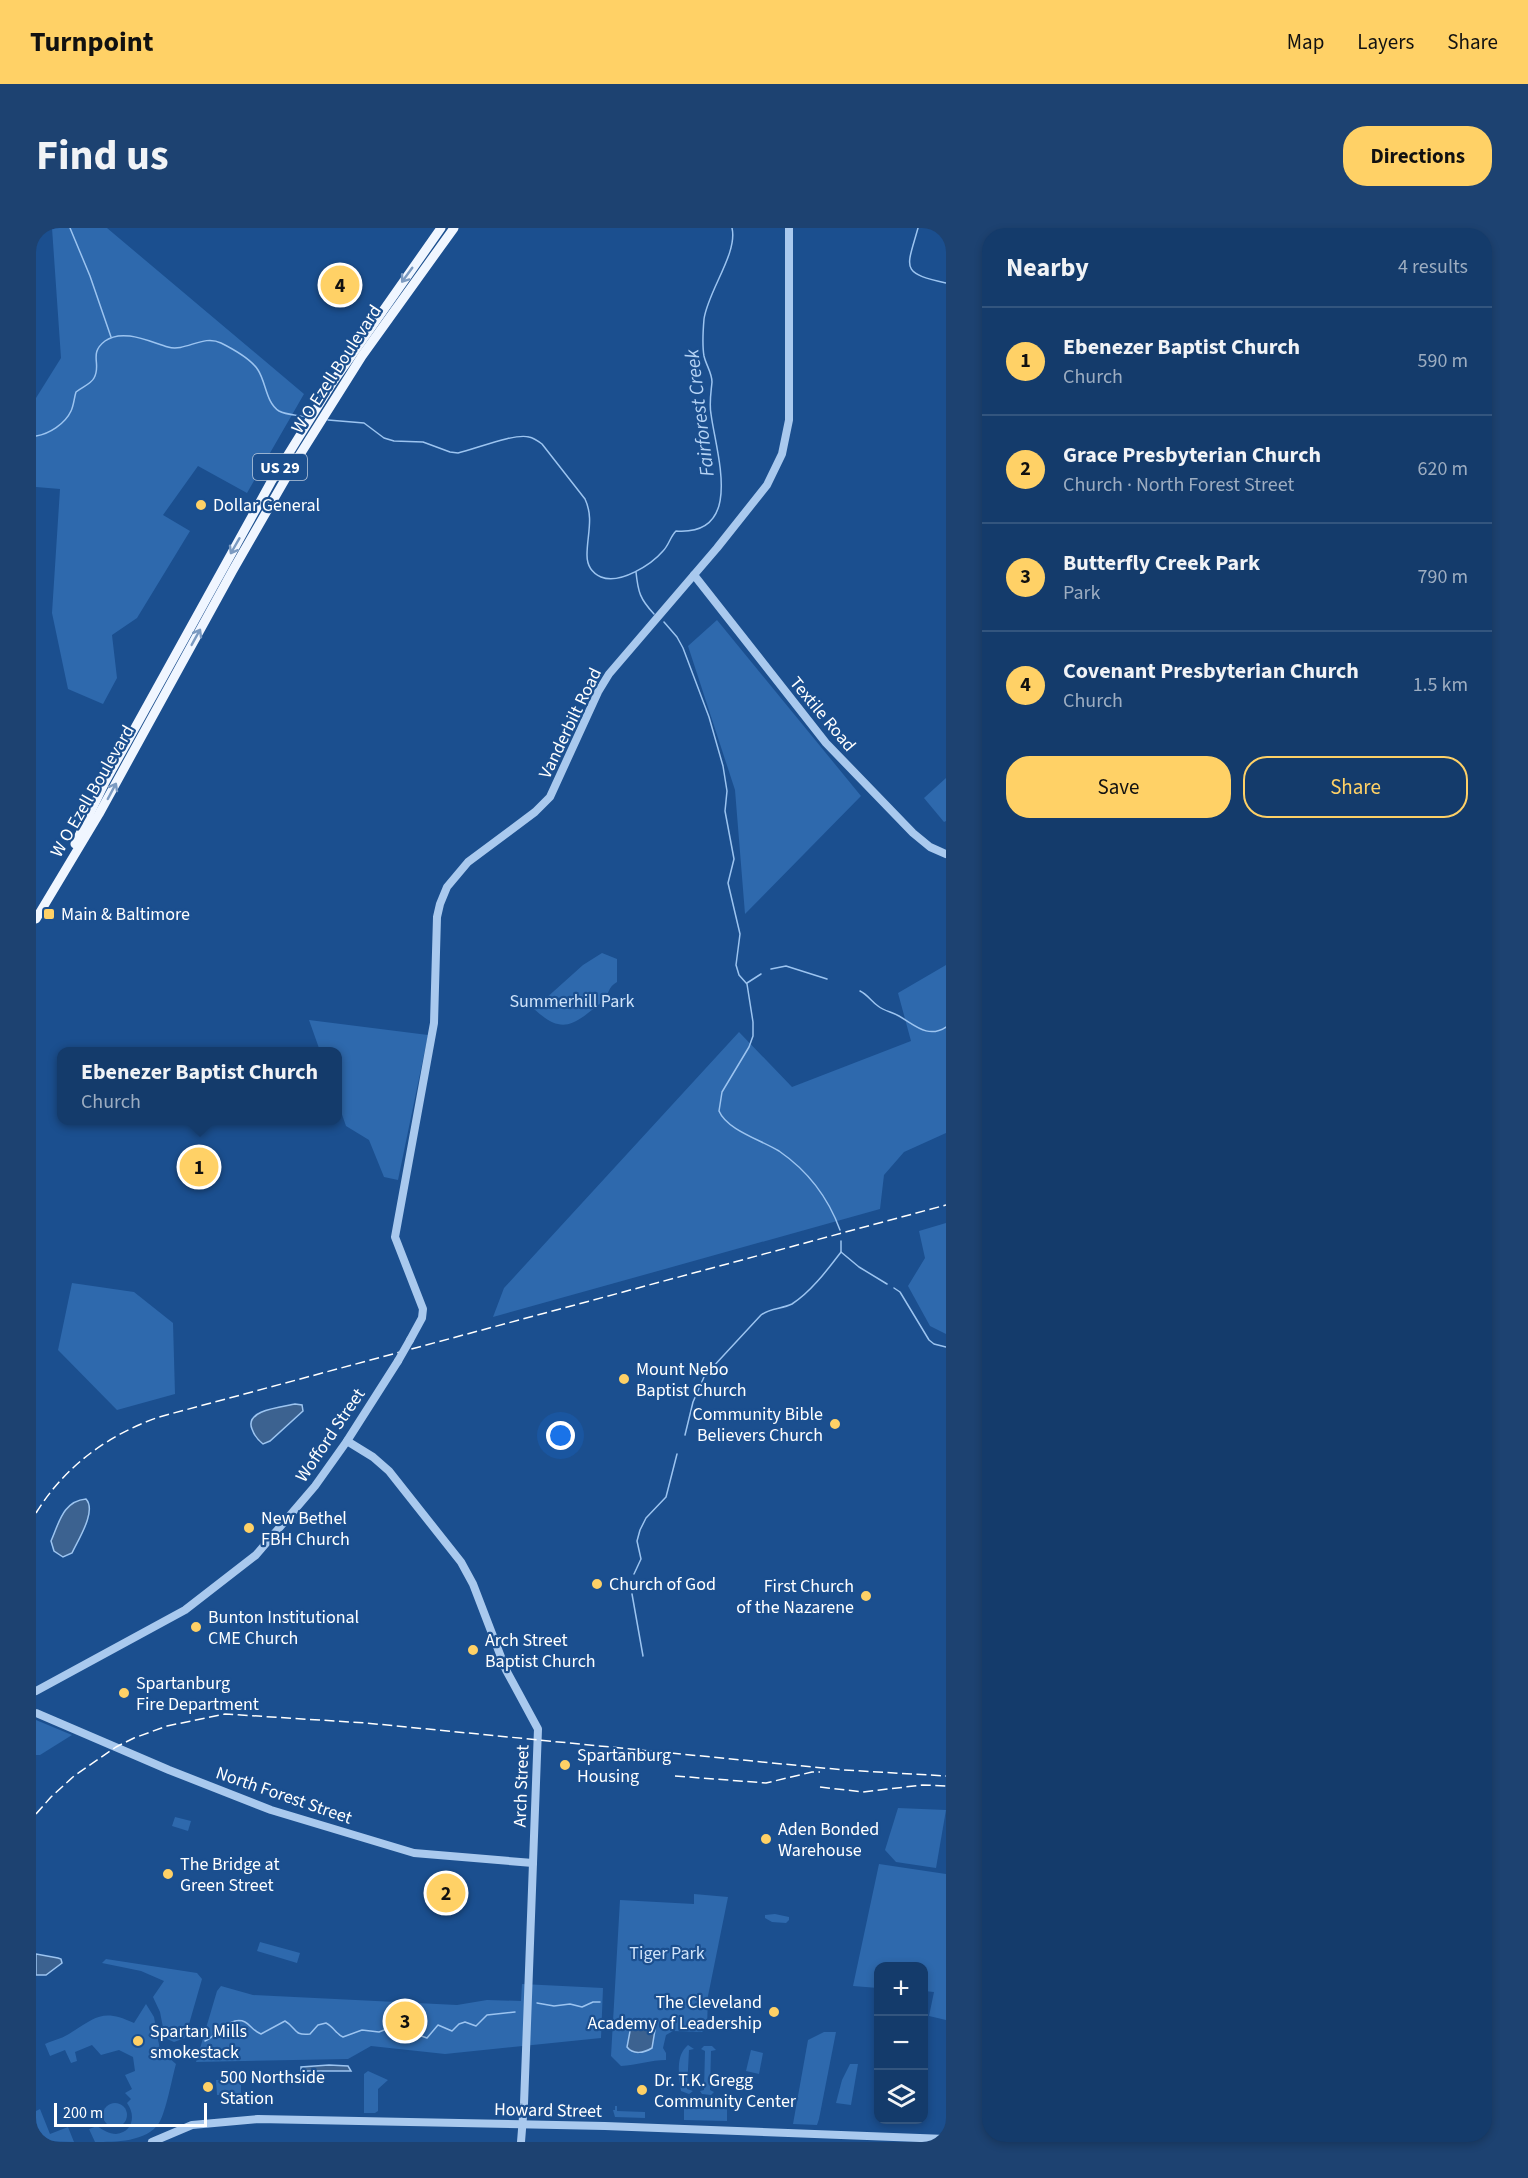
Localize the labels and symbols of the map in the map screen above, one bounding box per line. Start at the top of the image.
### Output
pin: 4 [320,262,360,308]
one-way arrow [401,267,413,283]
street label: W O Ezell Boulevard [285,300,387,439]
water label: Fairforest Creek [678,347,722,478]
road number: US 29 [253,454,307,480]
place label: Dollar General [213,493,320,518]
marker: Dollar General [194,498,208,512]
one-way arrow [228,537,240,554]
one-way arrow [190,629,202,646]
street label: Vanderbilt Road [533,664,608,783]
street label: Textile Road [784,671,861,757]
street label: W O Ezell Boulevard [44,721,140,862]
one-way arrow [106,783,118,800]
place label: Main & Baltimore [61,902,190,927]
marker: Main & Baltimore [42,907,56,921]
park label: Summerhill Park [509,989,635,1014]
pin: 1 [180,1144,218,1190]
place label: Mount Nebo Baptist Church [636,1357,747,1403]
marker: Mount Nebo Baptist Church [617,1372,631,1386]
street label: Wofford Street [290,1383,371,1487]
place label: Community Bible Believers Church [692,1402,823,1448]
marker: Community Bible Believers Church [828,1417,842,1431]
your location [546,1421,575,1450]
place label: New Bethel FBH Church [261,1506,350,1552]
marker: New Bethel FBH Church [242,1521,256,1535]
place label: Church of God [609,1572,716,1597]
place label: First Church of the Nazarene [736,1574,854,1620]
marker: Church of God [590,1577,604,1591]
marker: First Church of the Nazarene [859,1589,873,1603]
place label: Bunton Institutional CME Church [208,1605,359,1651]
marker: Bunton Institutional CME Church [189,1620,203,1634]
place label: Arch Street Baptist Church [485,1628,596,1674]
marker: Arch Street Baptist Church [466,1643,480,1657]
place label: Spartanburg Fire Department [136,1671,259,1717]
marker: Spartanburg Fire Department [117,1686,131,1700]
place label: Spartanburg Housing [577,1743,671,1789]
street label: Arch Street [508,1744,535,1828]
marker: Spartanburg Housing [558,1758,572,1772]
street label: North Forest Street [212,1760,355,1830]
place label: Aden Bonded Warehouse [778,1817,879,1863]
marker: Aden Bonded Warehouse [759,1832,773,1846]
place label: The Bridge at Green Street [180,1852,279,1898]
marker: The Bridge at Green Street [161,1867,175,1881]
pin: 2 [426,1870,466,1916]
park label: Tiger Park [629,1941,705,1966]
place label: The Cleveland Academy of Leadership [588,1990,762,2036]
pin: 3 [386,1998,424,2044]
marker: The Cleveland Academy of Leadership [767,2005,781,2019]
place label: Spartan Mills smokestack [150,2019,247,2065]
marker: Spartan Mills smokestack [131,2034,145,2048]
place label: 500 Northside Station [220,2065,325,2111]
place label: Dr. T.K. Gregg Community Center [654,2068,797,2114]
marker: 500 Northside Station [201,2080,215,2094]
marker: Dr. T.K. Gregg Community Center [635,2083,649,2097]
street label: Howard Street [494,2097,602,2124]
scale bar [54,2100,207,2128]

